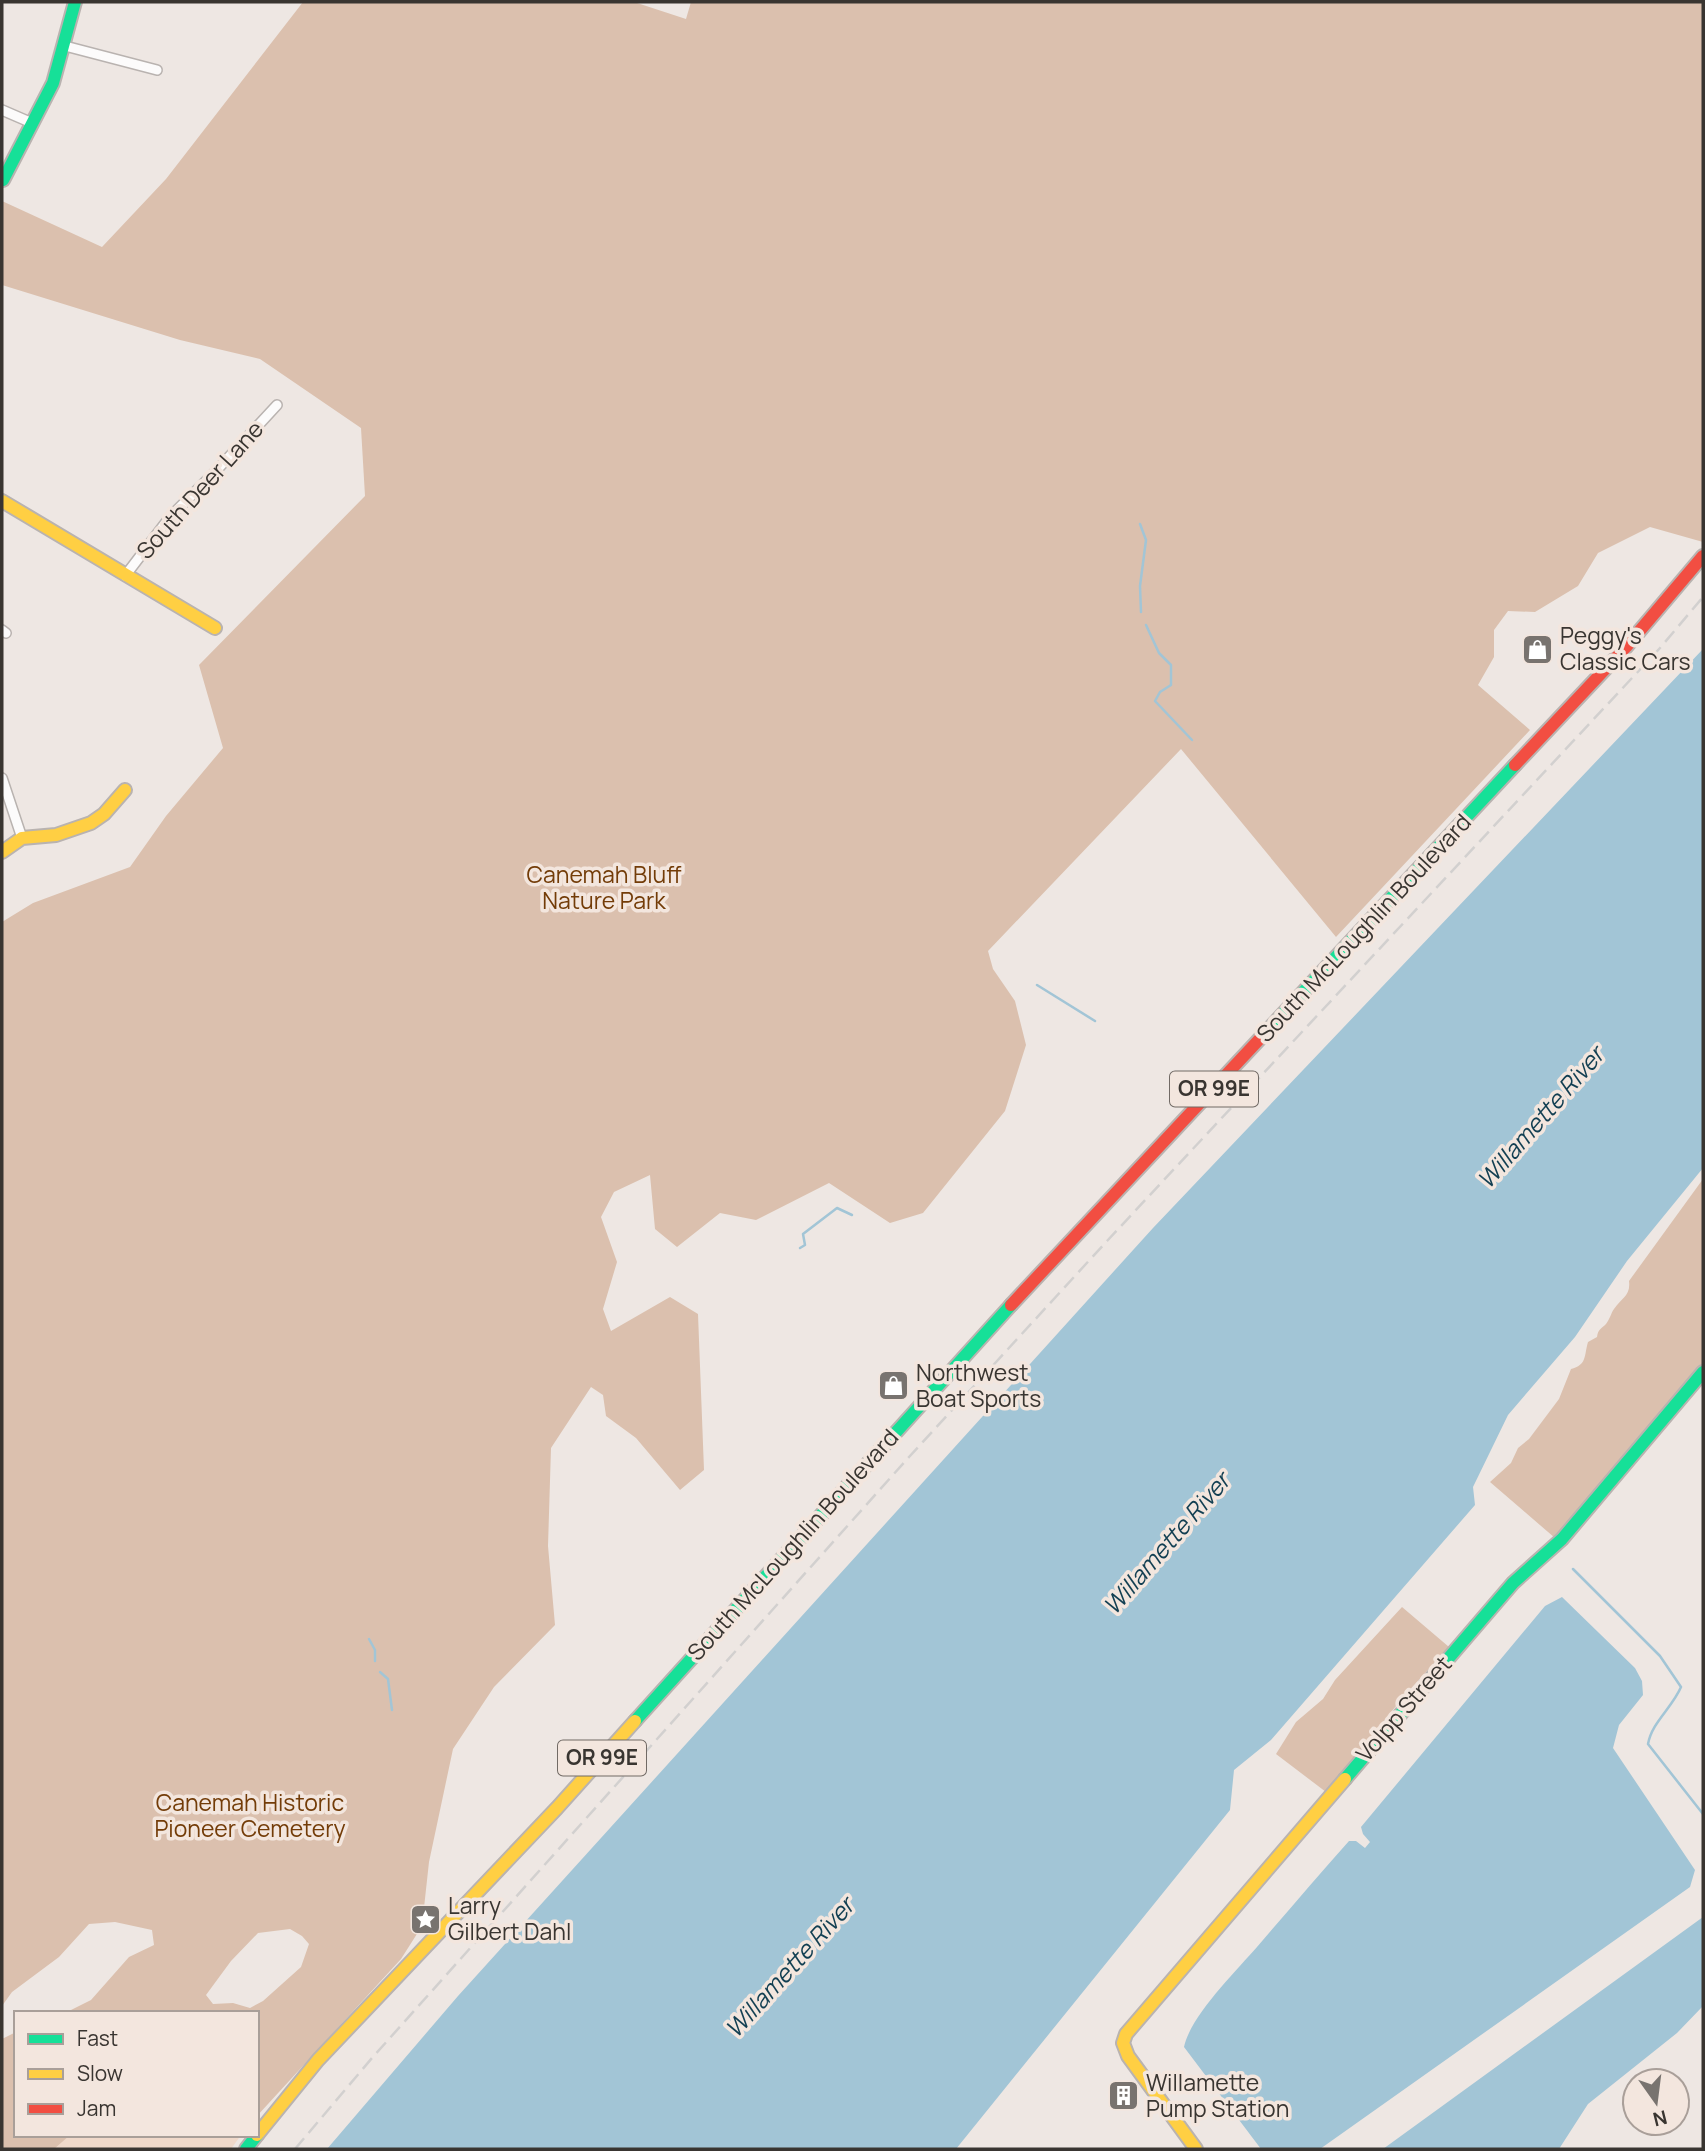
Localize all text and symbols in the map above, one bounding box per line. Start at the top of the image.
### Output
street label: South Deer Lane [129,413,270,565]
place label: Peggy's Classic Cars [1560,619,1691,677]
shop icon: Peggy's Classic Cars [1520,632,1554,666]
street label: South McLoughlin Boulevard [1249,806,1478,1048]
park label: Canemah Bluff Nature Park [527,858,681,916]
water label: Willamette River [1469,1036,1613,1195]
road number: OR 99E [1170,1072,1258,1106]
place label: Northwest Boat Sports [916,1356,1041,1414]
shop icon: Northwest Boat Sports [876,1369,910,1403]
street label: South McLoughlin Boulevard [680,1422,905,1667]
water label: Willamette River [1095,1462,1239,1621]
street label: Volpp Street [1348,1648,1458,1768]
road number: OR 99E [558,1740,646,1776]
park label: Canemah Historic Pioneer Cemetery [154,1786,346,1844]
water label: Willamette River [717,1887,863,2044]
place label: Larry Gilbert Dahl [448,1889,571,1947]
place icon: Larry Gilbert Dahl [408,1902,442,1936]
legend [14,2011,259,2137]
text: Fast [77,2024,118,2052]
text: Slow [77,2059,123,2087]
place label: Willamette Pump Station [1146,2066,1289,2124]
north arrow [1621,2067,1691,2137]
building icon: Willamette Pump Station [1106,2079,1140,2113]
text: Jam [77,2094,116,2122]
text: N [1650,2104,1670,2133]

